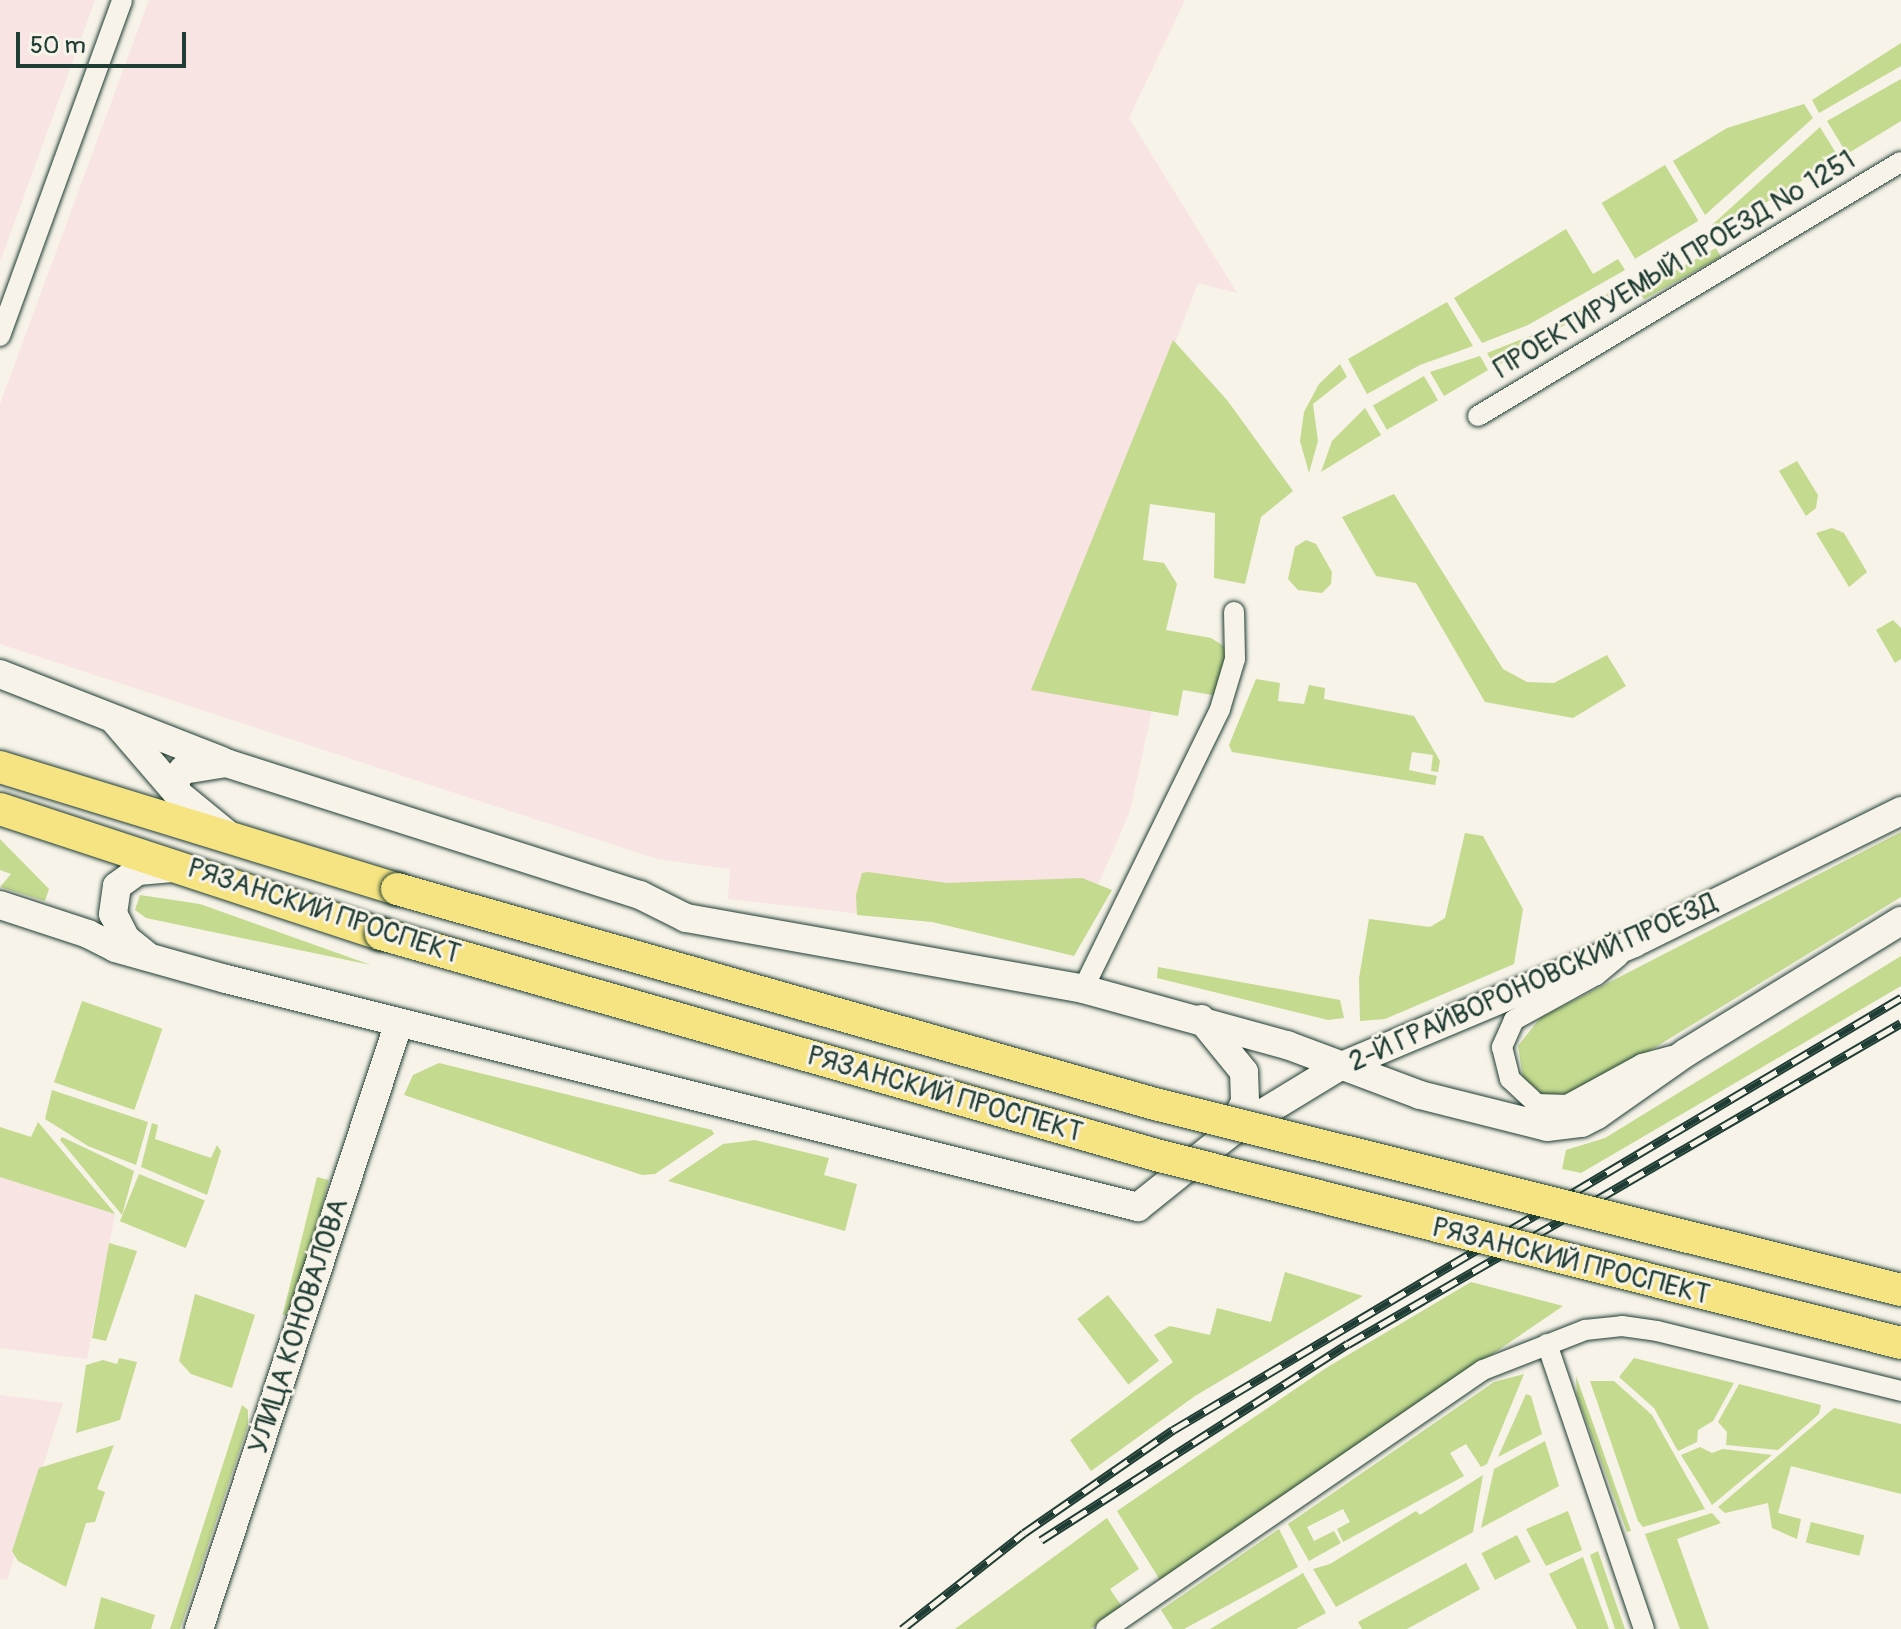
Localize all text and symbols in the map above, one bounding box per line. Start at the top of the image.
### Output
scale bar [20,16,190,66]
text: 50 m [30,31,86,60]
street label: ПРОЕКТИРУЕМЫЙ ПРОЕЗД № 1251 [1488,144,1862,386]
street label: РЯЗАНСКИЙ ПРОСПЕКТ [183,852,465,972]
street label: 2-Й ГРАЙВОРОНОВСКИЙ ПРОЕЗД [1344,886,1722,1080]
street label: РЯЗАНСКИЙ ПРОСПЕКТ [804,1040,1086,1150]
street label: УЛИЦА КОНОВАЛОВА [242,1194,356,1458]
street label: РЯЗАНСКИЙ ПРОСПЕКТ [1429,1211,1713,1313]

